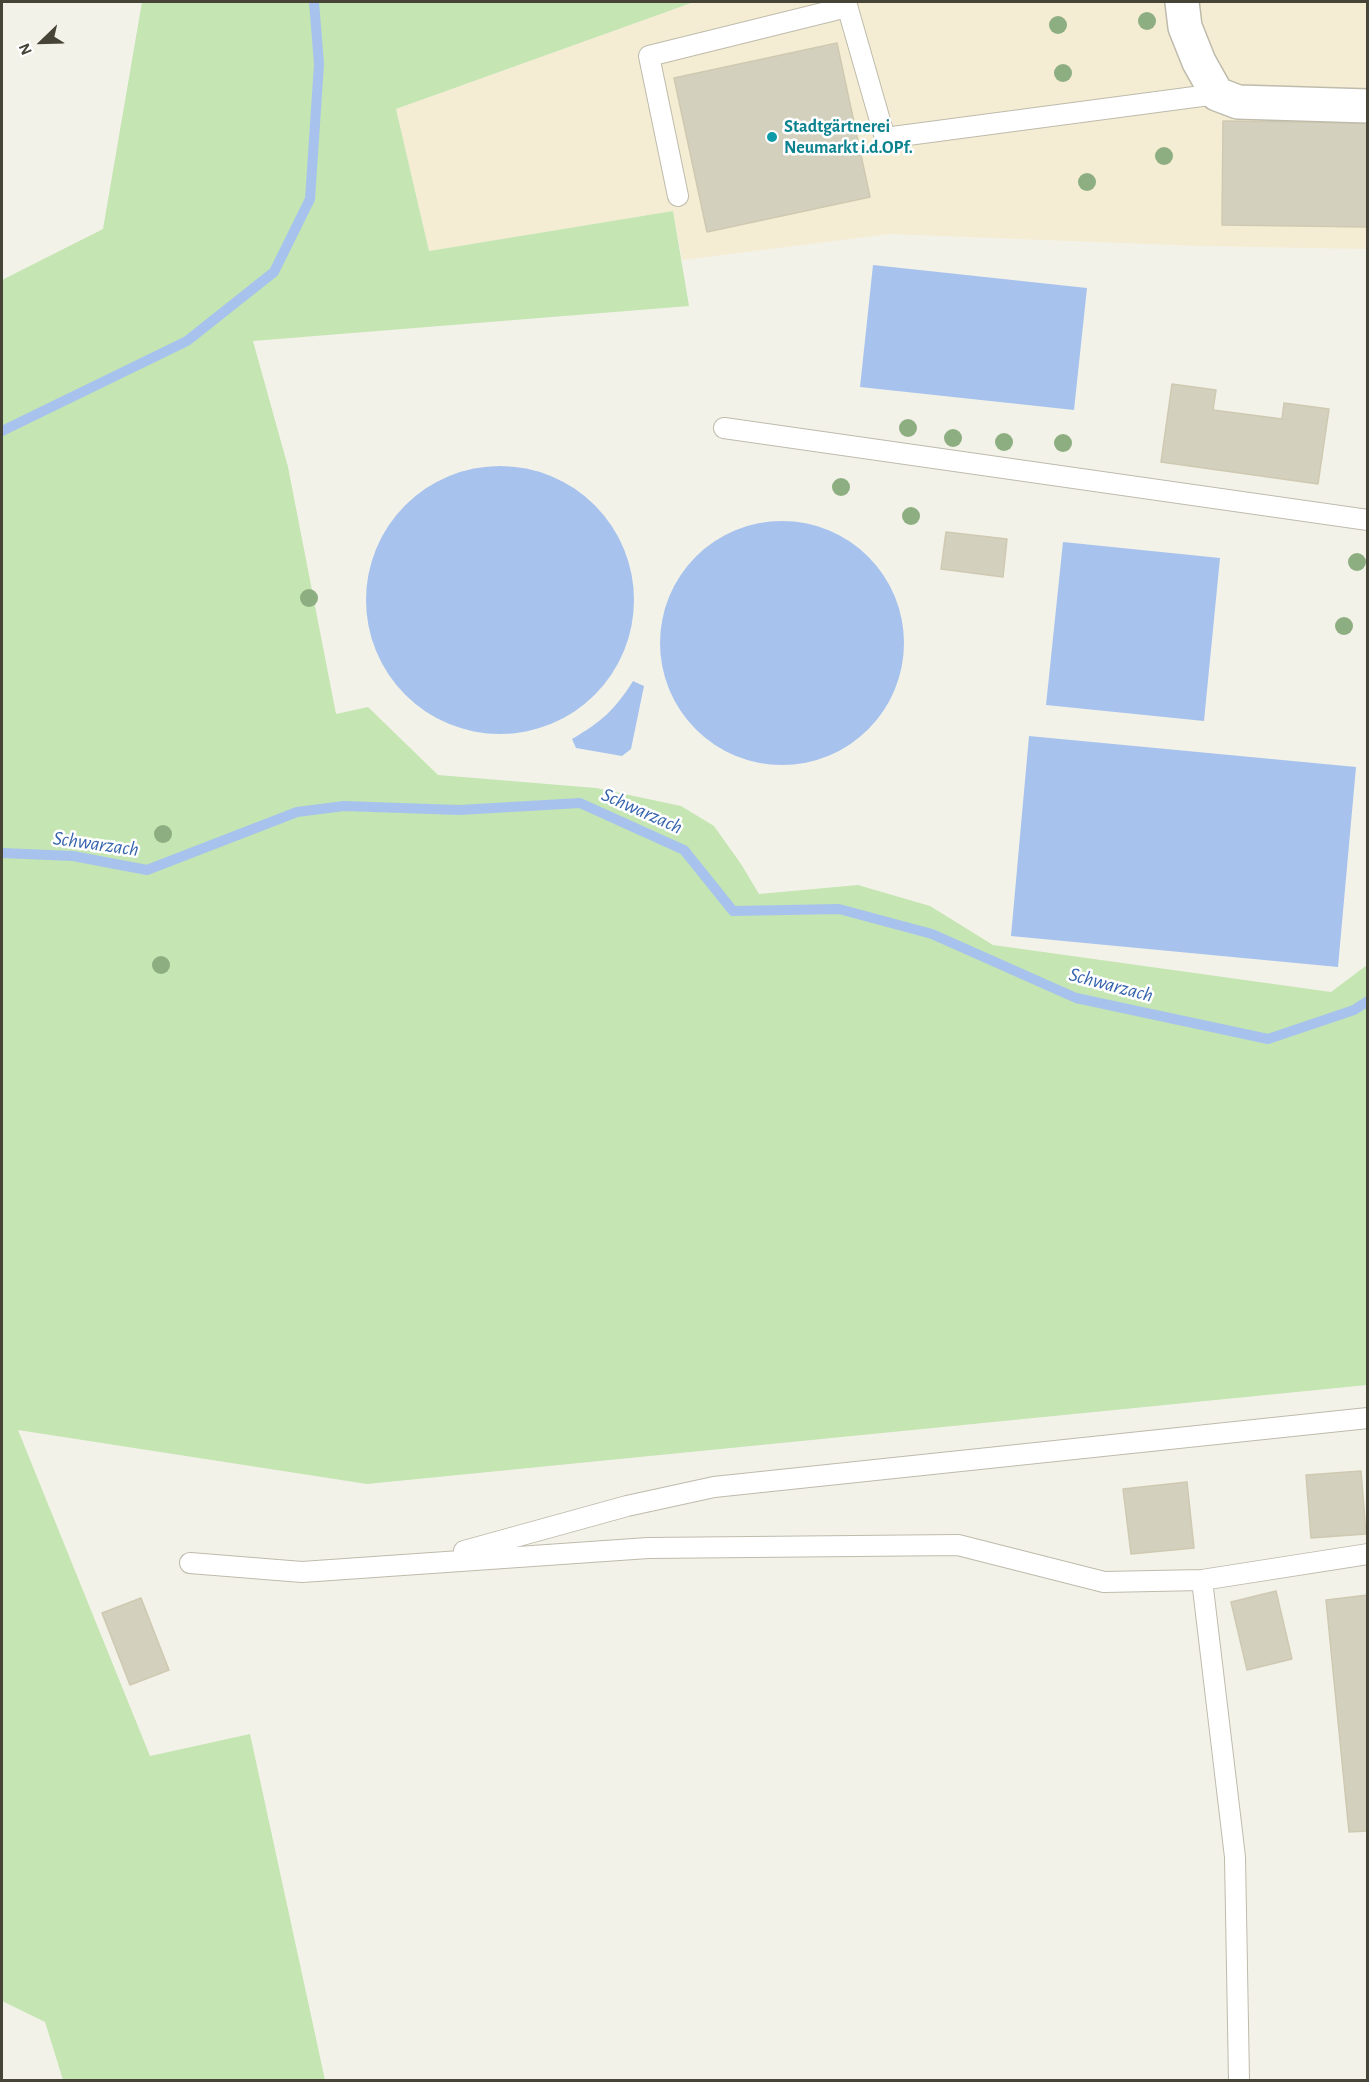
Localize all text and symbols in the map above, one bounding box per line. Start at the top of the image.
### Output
north arrow [12,12,72,72]
text: N [16,41,35,57]
place label: Stadtgärtnerei Neumarkt i.d.OPf. [784,116,913,158]
marker: Stadtgärtnerei Neumarkt i.d.OPf. [765,130,779,144]
water label: Schwarzach [598,783,686,839]
water label: Schwarzach [52,826,140,862]
water label: Schwarzach [1066,962,1156,1008]

